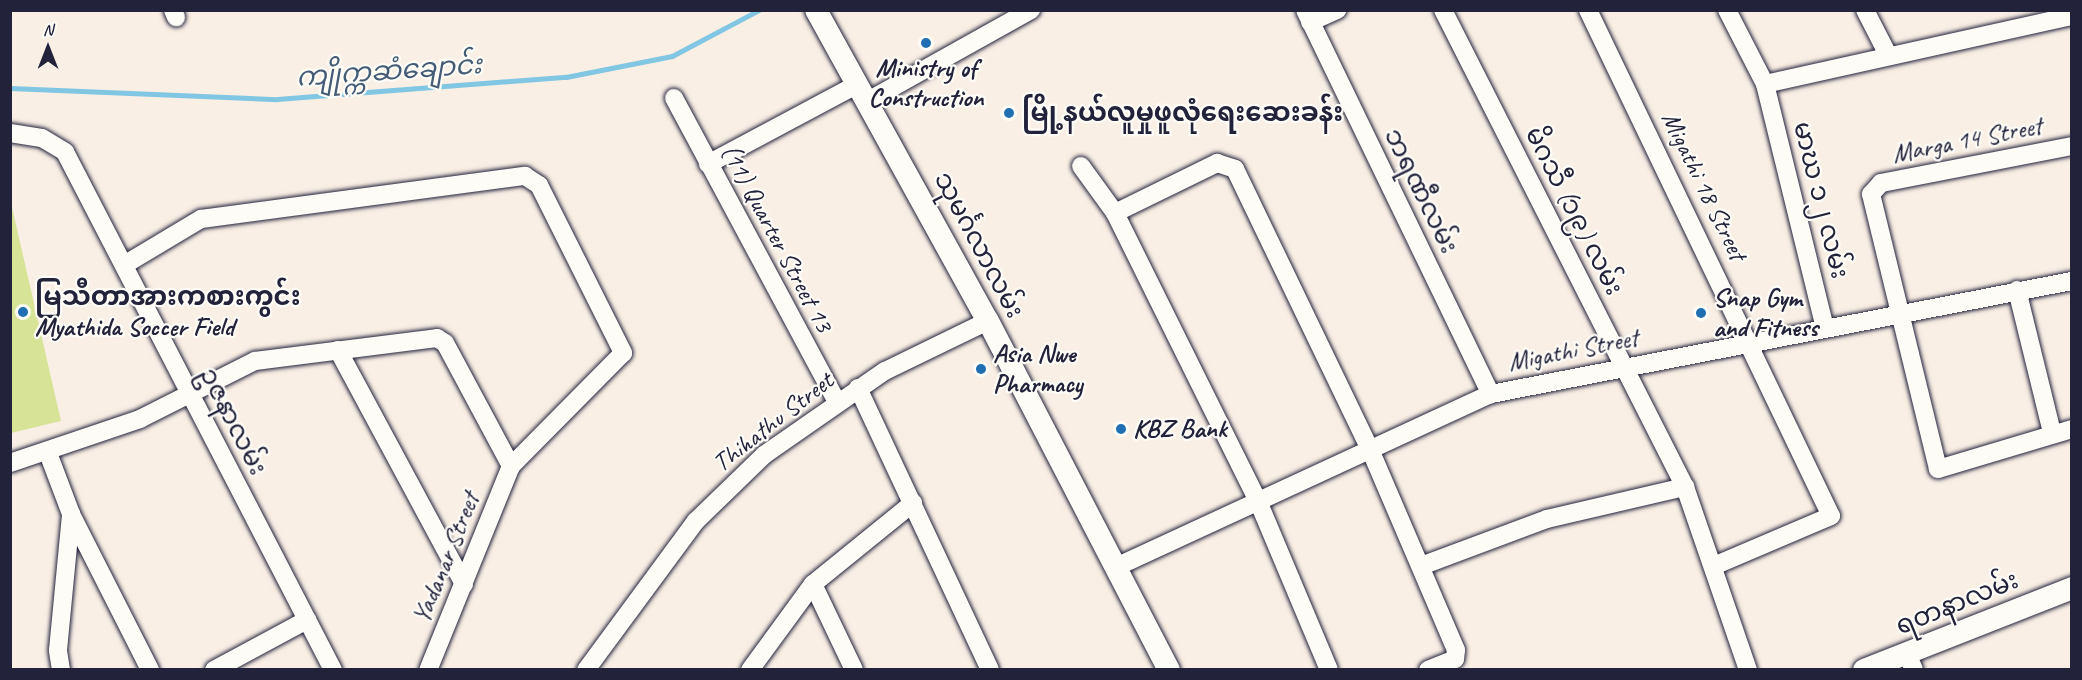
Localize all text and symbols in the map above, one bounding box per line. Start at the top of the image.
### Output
north arrow [18,18,78,78]
text: N [43,20,53,40]
marker: Ministry of Construction [919,36,933,50]
water label: ကျိုက္ကဆံချောင်း [295,48,483,94]
place label: Ministry of Construction [869,52,983,113]
place label: မြို့နယ်လူမှုဖူလုံရေးဆေးခန်း [1022,97,1343,129]
marker: မြို့နယ်လူမှုဖူလုံရေးဆေးခန်း [1000,104,1018,122]
street label: Migathi 18 Street [1655,107,1753,265]
street label: Marga 14 Street [1890,110,2044,170]
street label: မာဃ ၁၂ လမ်း [1786,118,1856,282]
street label: မိဂသီ (၁၉) လမ်း [1518,122,1630,300]
street label: ဘရဏီလမ်း [1377,123,1465,259]
street label: (11) Quarter Street 13 [714,139,840,337]
street label: သုမင်္ဂလာလမ်း [927,167,1031,323]
place label: မြသီတာအားကစားကွင်း Myathida Soccer Field [35,281,301,342]
place label: Snap Gym and Fitness [1713,282,1818,344]
marker: မြသီတာအားကစားကွင်း Myathida Soccer Field [16,305,30,319]
marker: Snap Gym and Fitness [1694,306,1708,320]
street label: Migathi Street [1505,322,1641,378]
place label: Asia Nwe Pharmacy [993,338,1082,400]
street label: ဥဇနာလမ်း [192,362,274,480]
marker: Asia Nwe Pharmacy [974,362,988,376]
street label: Thihathu Street [706,365,840,479]
place label: KBZ Bank [1133,413,1226,445]
marker: KBZ Bank [1114,422,1128,436]
street label: Yadanar Street [406,488,486,628]
street label: ရတနာလမ်း [1891,564,2023,642]

